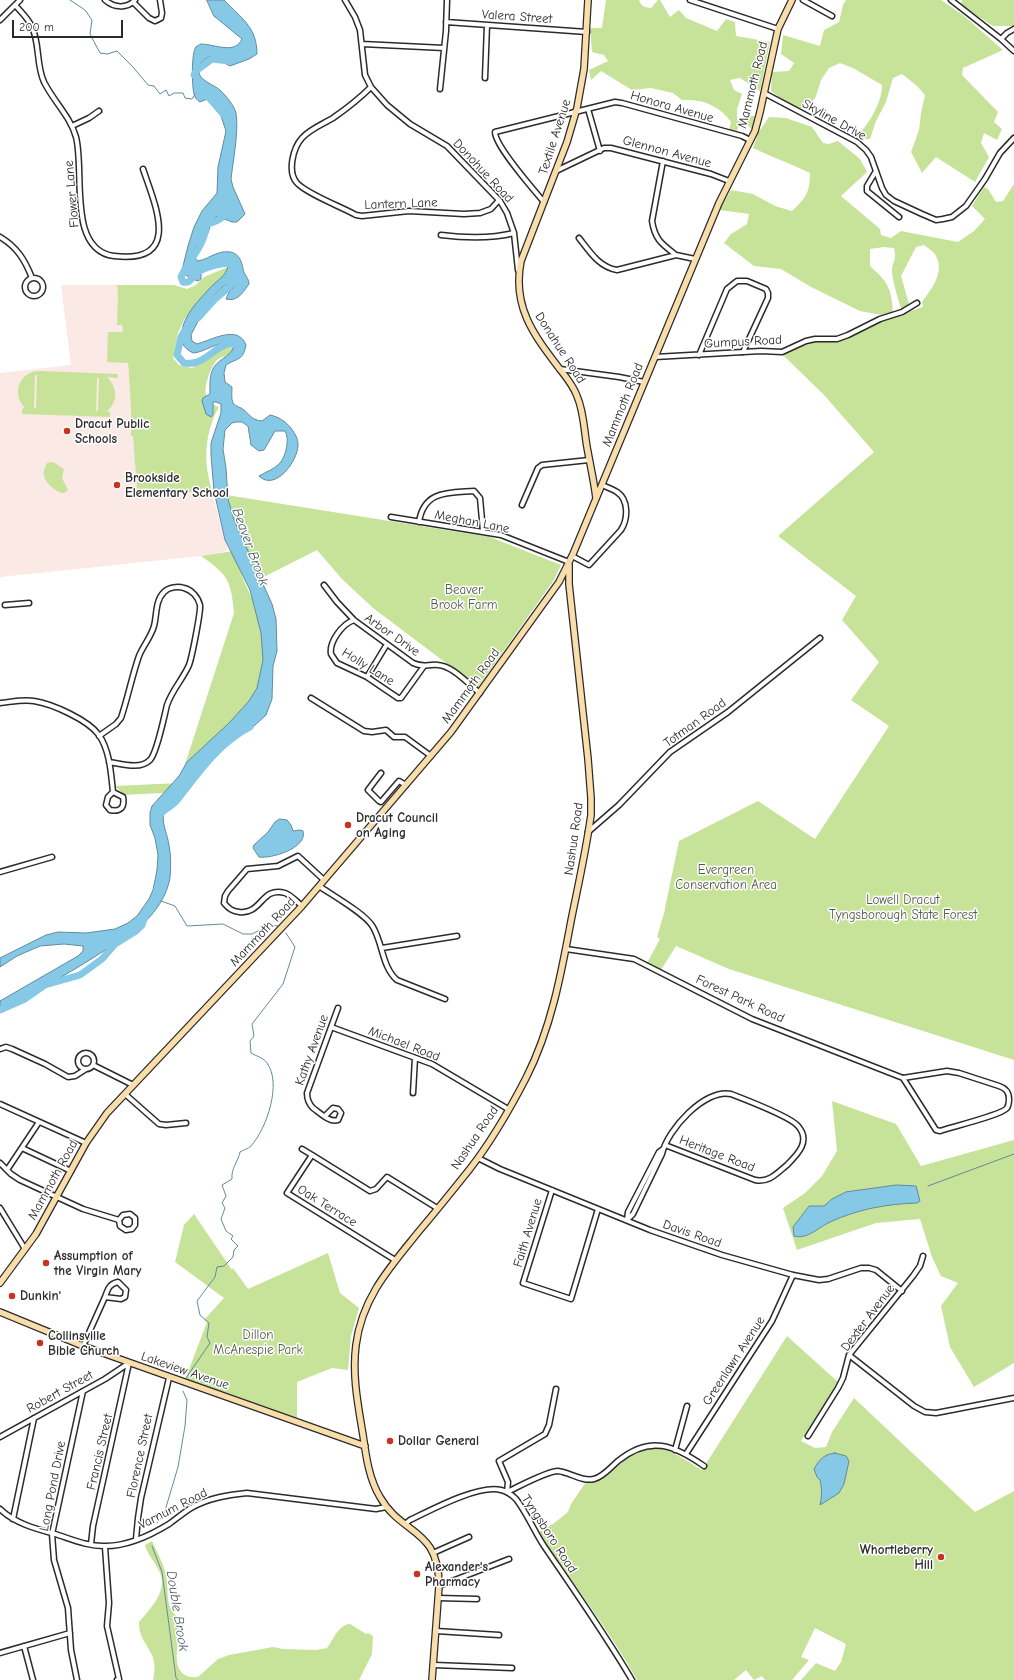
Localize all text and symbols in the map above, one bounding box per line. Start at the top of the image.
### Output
street label: Valera Street [481,7,553,27]
scale bar [14,12,125,38]
text: 200 m [19,20,54,34]
street label: Mammoth Road [735,40,771,130]
street label: Honora Avenue [629,88,715,126]
street label: Skyline Drive [799,96,869,144]
street label: Textile Avenue [535,97,575,177]
street label: Glennon Avenue [621,133,713,171]
street label: Donohue Road [449,136,517,206]
street label: Flower Lane [61,160,83,228]
street label: Lantern Lane [364,195,438,213]
street label: Donahue Road [531,310,589,386]
street label: Gumpus Road [704,332,782,352]
street label: Mammoth Road [599,361,647,449]
place label: Dracut Public Schools [75,416,149,447]
marker: Dracut Public Schools [62,426,72,436]
place label: Brookside Elementary School [125,470,229,501]
marker: Brookside Elementary School [112,480,122,490]
water label: Beaver Brook [228,506,272,588]
street label: Meghan Lane [433,507,511,537]
park label: Beaver Brook Farm [431,582,497,613]
street label: Arbor Drive [361,610,423,660]
street label: Holly Lane [339,645,397,689]
street label: Mammoth Road [439,645,503,727]
street label: Totman Road [661,695,729,751]
street label: Nashua Road [561,802,587,876]
place label: Dracut Council on Aging [356,810,438,841]
marker: Dracut Council on Aging [343,820,353,830]
park label: Evergreen Conservation Area [675,862,777,893]
park label: Lowell Dracut Tyngsborough State Forest [829,892,977,923]
street label: Mammoth Road [227,894,299,970]
street label: Forest Park Road [693,972,787,1026]
street label: Kathy Avenue [292,1012,332,1088]
street label: Michael Road [366,1023,442,1065]
street label: Nashua Road [448,1103,502,1173]
street label: Heritage Road [677,1132,757,1176]
street label: Mammoth Road [25,1137,81,1223]
street label: Oak Terrace [294,1181,360,1231]
street label: Faith Avenue [510,1197,546,1269]
street label: Davis Road [661,1217,723,1251]
place label: Assumption of the Virgin Mary [54,1248,141,1279]
marker: Assumption of the Virgin Mary [41,1258,51,1268]
street label: Dexter Avenue [838,1281,898,1355]
place label: Dunkin' [20,1288,61,1304]
marker: Dunkin' [7,1291,17,1301]
street label: Greenlawn Avenue [699,1314,769,1408]
park label: Dillon McAnespie Park [213,1327,303,1358]
place label: Collinsville Bible Church [48,1328,119,1359]
marker: Collinsville Bible Church [35,1338,45,1348]
street label: Lakeview Avenue [139,1349,231,1393]
street label: Robert Street [24,1367,96,1417]
street label: Francis Street [84,1412,116,1492]
street label: Florence Street [123,1413,157,1499]
place label: Dollar General [398,1433,479,1449]
marker: Dollar General [385,1436,395,1446]
street label: Long Pond Drive [37,1440,69,1532]
street label: Varnum Road [136,1485,210,1533]
street label: Tyngsboro Road [518,1492,580,1576]
place label: Whortleberry Hill [860,1542,933,1573]
marker: Whortleberry Hill [936,1552,946,1562]
place label: Alexander's Pharmacy [425,1559,488,1590]
marker: Alexander's Pharmacy [412,1569,422,1579]
water label: Double Brook [162,1570,192,1652]

